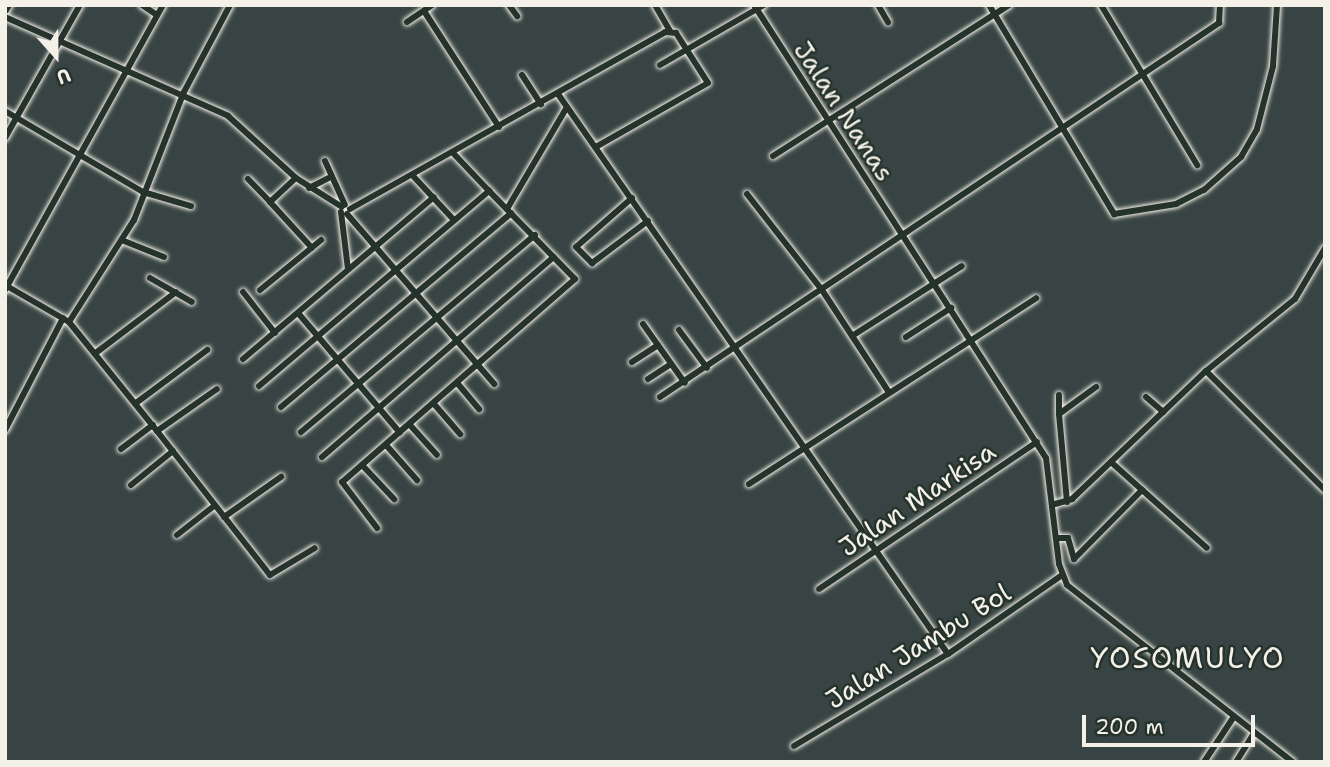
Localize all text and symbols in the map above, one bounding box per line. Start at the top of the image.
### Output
north arrow [21,21,91,91]
street label: Jalan Nanas [787,35,901,187]
text: U [53,62,74,90]
street label: Jalan Markisa [833,435,1001,563]
street label: Jalan Jambu Bol [820,577,1016,715]
district label: YOSOMULYO [1091,640,1285,676]
scale bar [1085,700,1258,744]
text: 200 m [1095,713,1164,741]

